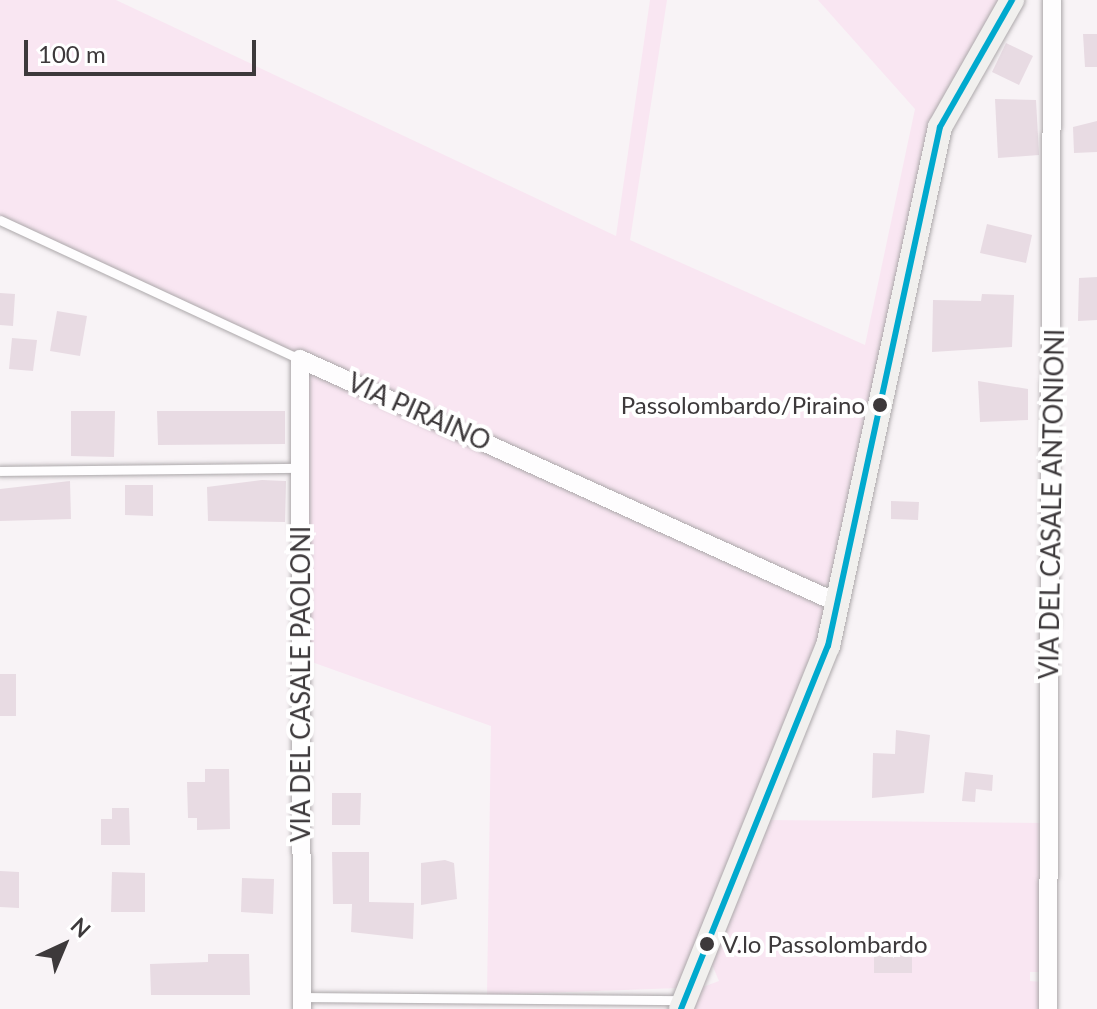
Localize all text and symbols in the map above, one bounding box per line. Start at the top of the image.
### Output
scale bar [28,24,260,74]
text: 100 m [38,39,106,68]
street label: VIA DEL CASALE ANTONIONI [1033,327,1071,681]
street label: VIA PIRAINO [342,366,496,458]
place label: Passolombardo/Piraino [621,391,865,419]
marker: Passolombardo/Piraino [872,397,888,413]
street label: VIA DEL CASALE PAOLONI [285,525,317,843]
north arrow [24,905,104,985]
text: N [66,912,96,943]
place label: V.lo Passolombardo [722,930,928,958]
marker: V.lo Passolombardo [699,936,715,952]

